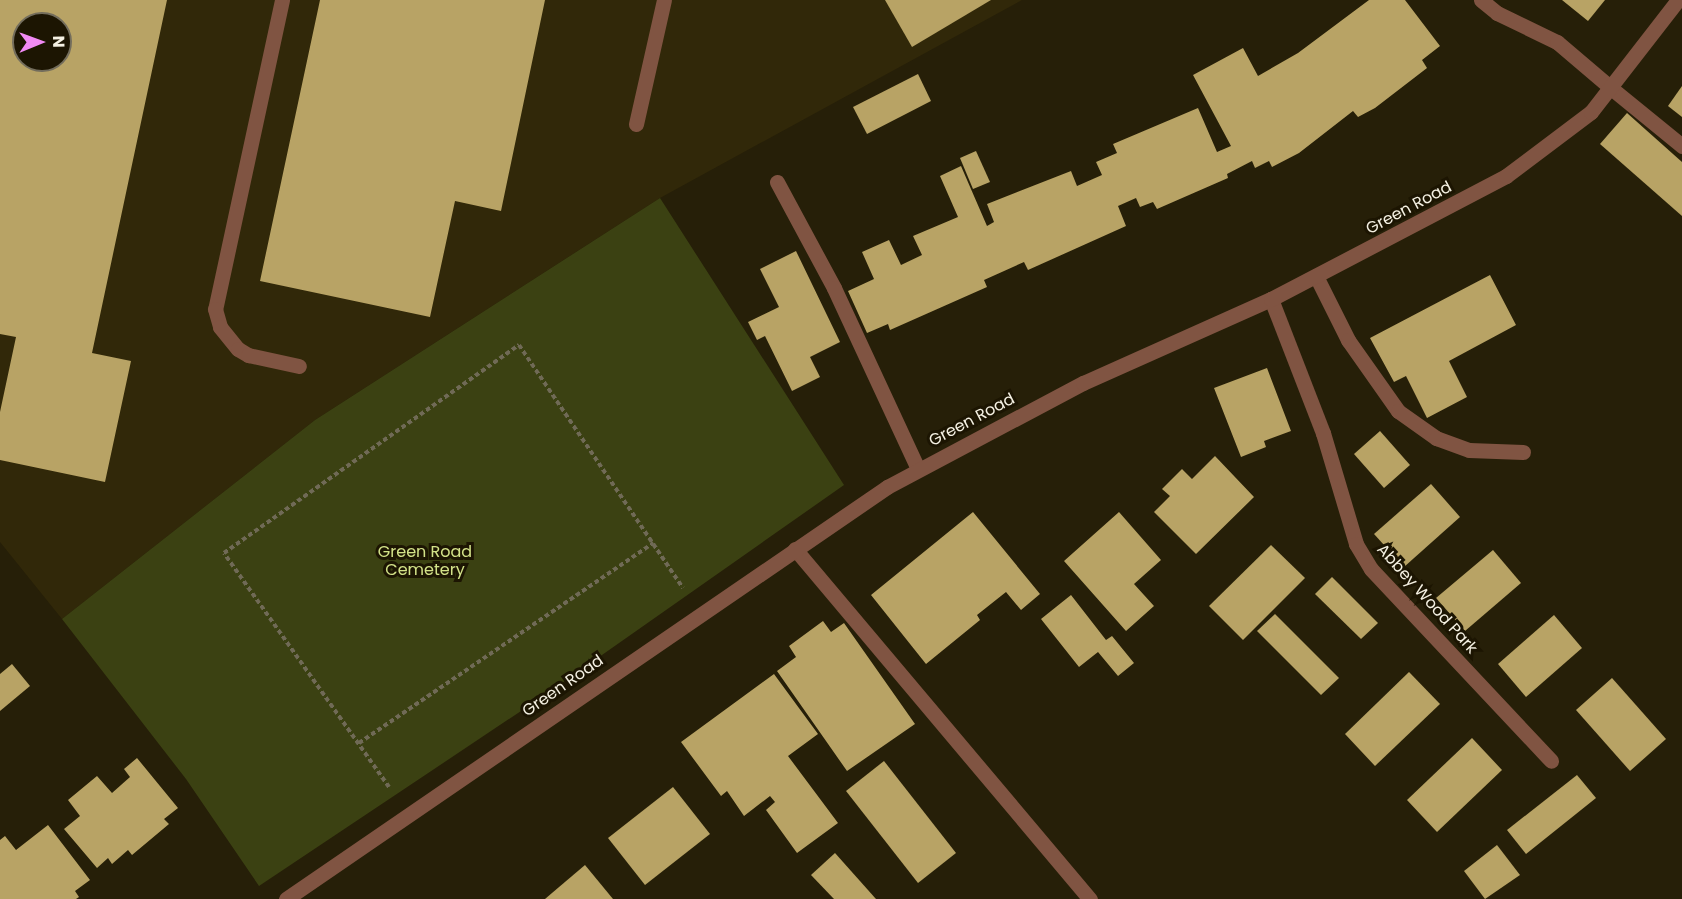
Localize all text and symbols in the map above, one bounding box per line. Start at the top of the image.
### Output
north arrow [12,12,72,72]
text: N [47,35,70,48]
street label: Green Road [1363,177,1455,239]
street label: Green Road [926,389,1018,451]
street label: Abbey Wood Park [1373,540,1481,658]
park label: Green Road Cemetery [378,542,472,580]
street label: Green Road [519,651,607,721]

